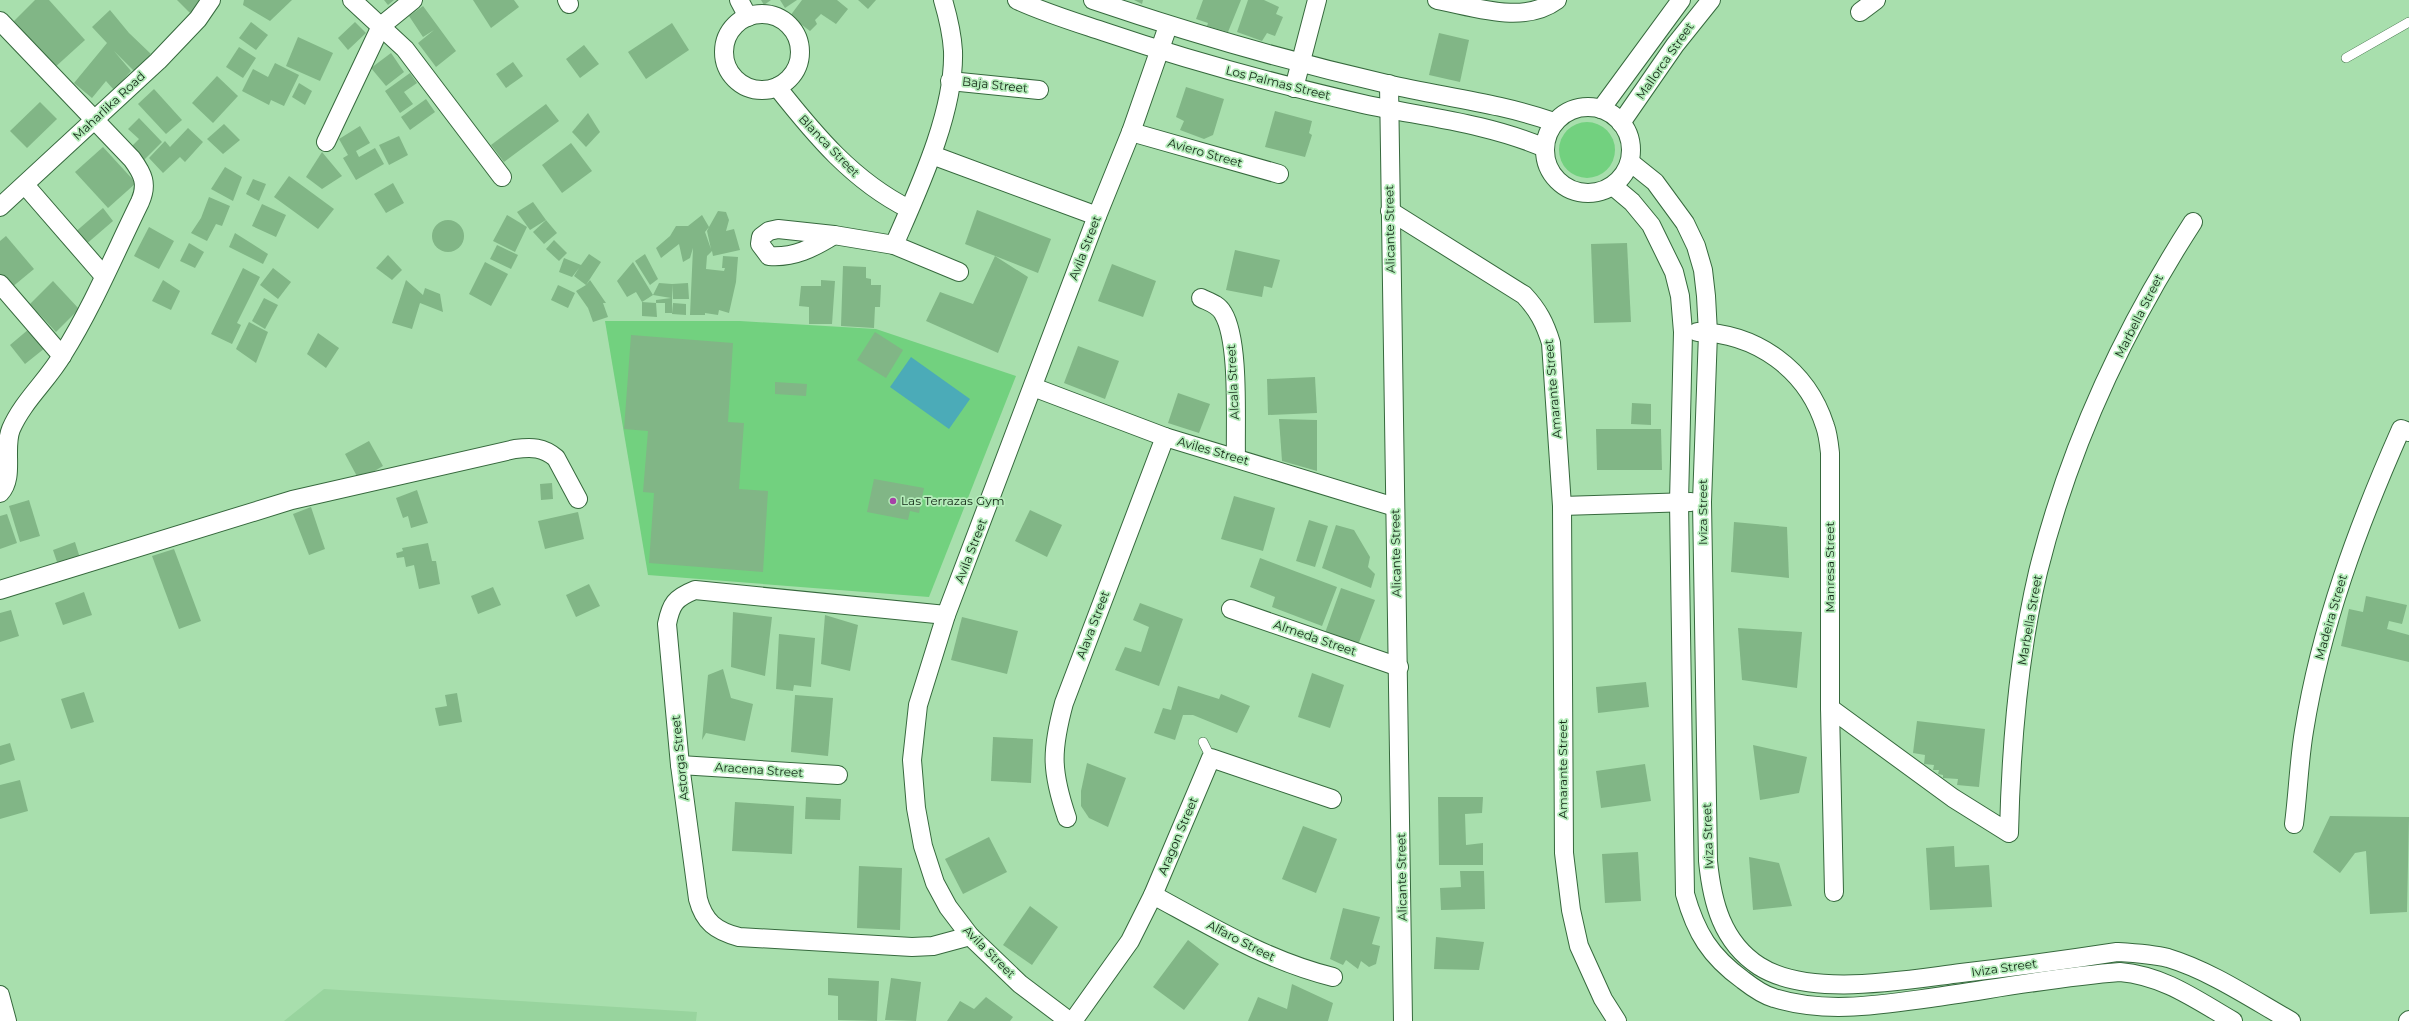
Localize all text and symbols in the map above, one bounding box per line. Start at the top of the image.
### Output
street label: Mallorca Street [1633,19,1697,102]
street label: Los Palmas Street [1224,62,1332,103]
street label: Maharlika Road [69,68,148,143]
street label: Baja Street [961,74,1029,95]
street label: Blanca Street [796,111,863,180]
street label: Aviero Street [1166,135,1244,170]
street label: Alicante Street [1381,185,1398,273]
street label: Avila Street [1065,213,1104,282]
street label: Marbella Street [2111,271,2166,360]
street label: Amarante Street [1541,339,1564,439]
street label: Alcala Street [1223,344,1242,420]
street label: Aviles Street [1176,433,1251,468]
street label: Iviza Street [1695,479,1710,545]
place label: Las Terrazas Gym [901,493,1004,508]
marker: Las Terrazas Gym [888,496,898,506]
street label: Alicante Street [1387,509,1404,597]
street label: Avila Street [951,516,990,585]
street label: Manresa Street [1822,521,1837,612]
street label: Madeira Street [2311,572,2350,661]
street label: Marbella Street [2014,573,2045,666]
street label: Alava Street [1073,589,1112,661]
street label: Almeda Street [1272,616,1359,659]
street label: Astorga Street [668,714,691,802]
street label: Amarante Street [1555,719,1570,819]
street label: Aracena Street [714,759,804,780]
street label: Aragon Street [1154,794,1201,877]
street label: Iviza Street [1699,803,1716,869]
street label: Alicante Street [1393,833,1410,921]
street label: Alfaro Street [1205,917,1278,964]
street label: Avila Street [960,922,1019,981]
street label: Iviza Street [1970,955,2038,980]

